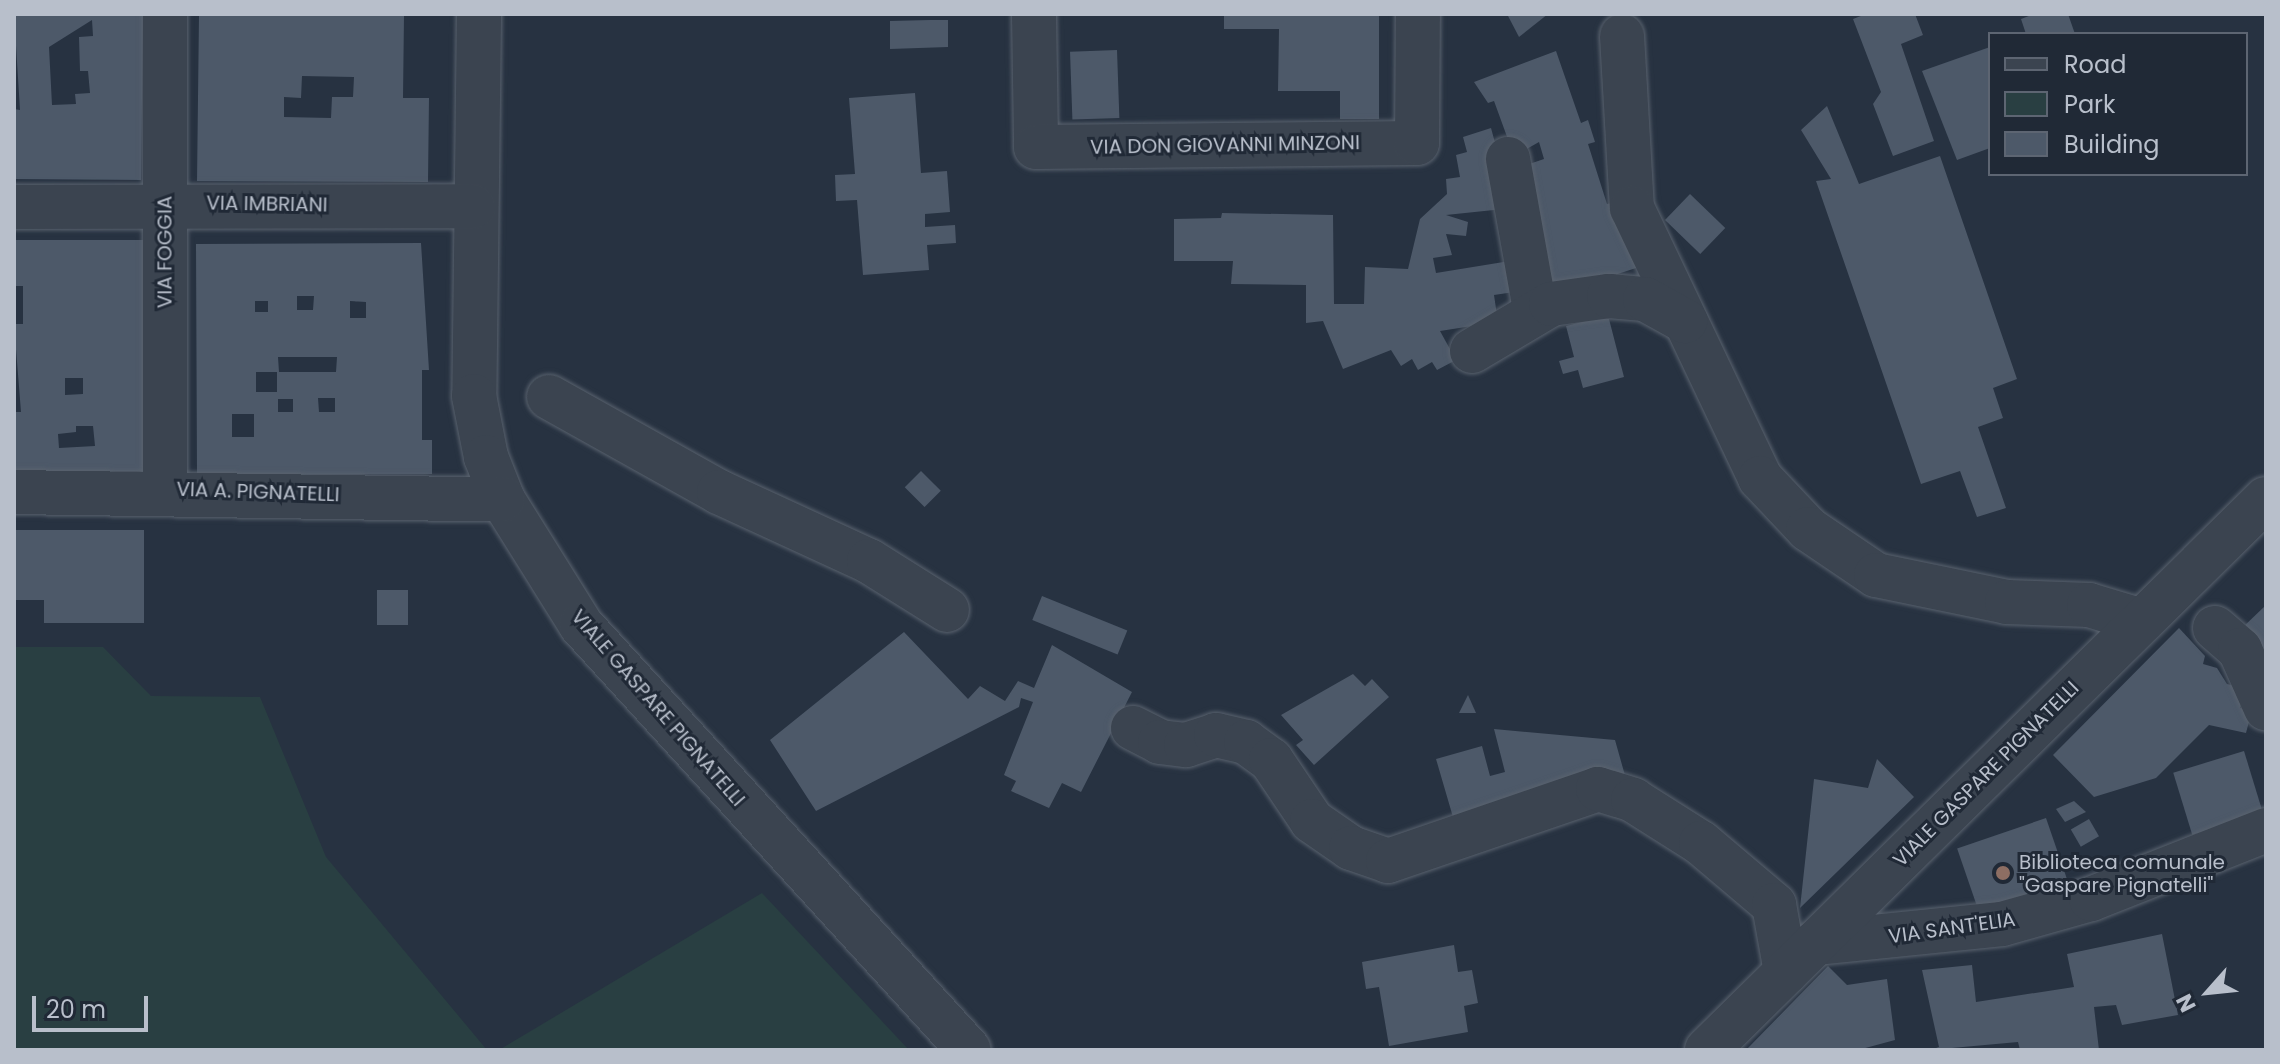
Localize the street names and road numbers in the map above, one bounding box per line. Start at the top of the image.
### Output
street label: VIA DON GIOVANNI MINZONI [1090,131,1360,159]
street label: VIA IMBRIANI [206,191,328,217]
street label: VIA FOGGIA [153,196,177,308]
street label: VIA A. PIGNATELLI [176,477,340,507]
street label: VIALE GASPARE PIGNATELLI [566,605,750,811]
street label: VIALE GASPARE PIGNATELLI [1888,676,2084,872]
street label: VIA SANT'ELIA [1887,907,2017,949]

